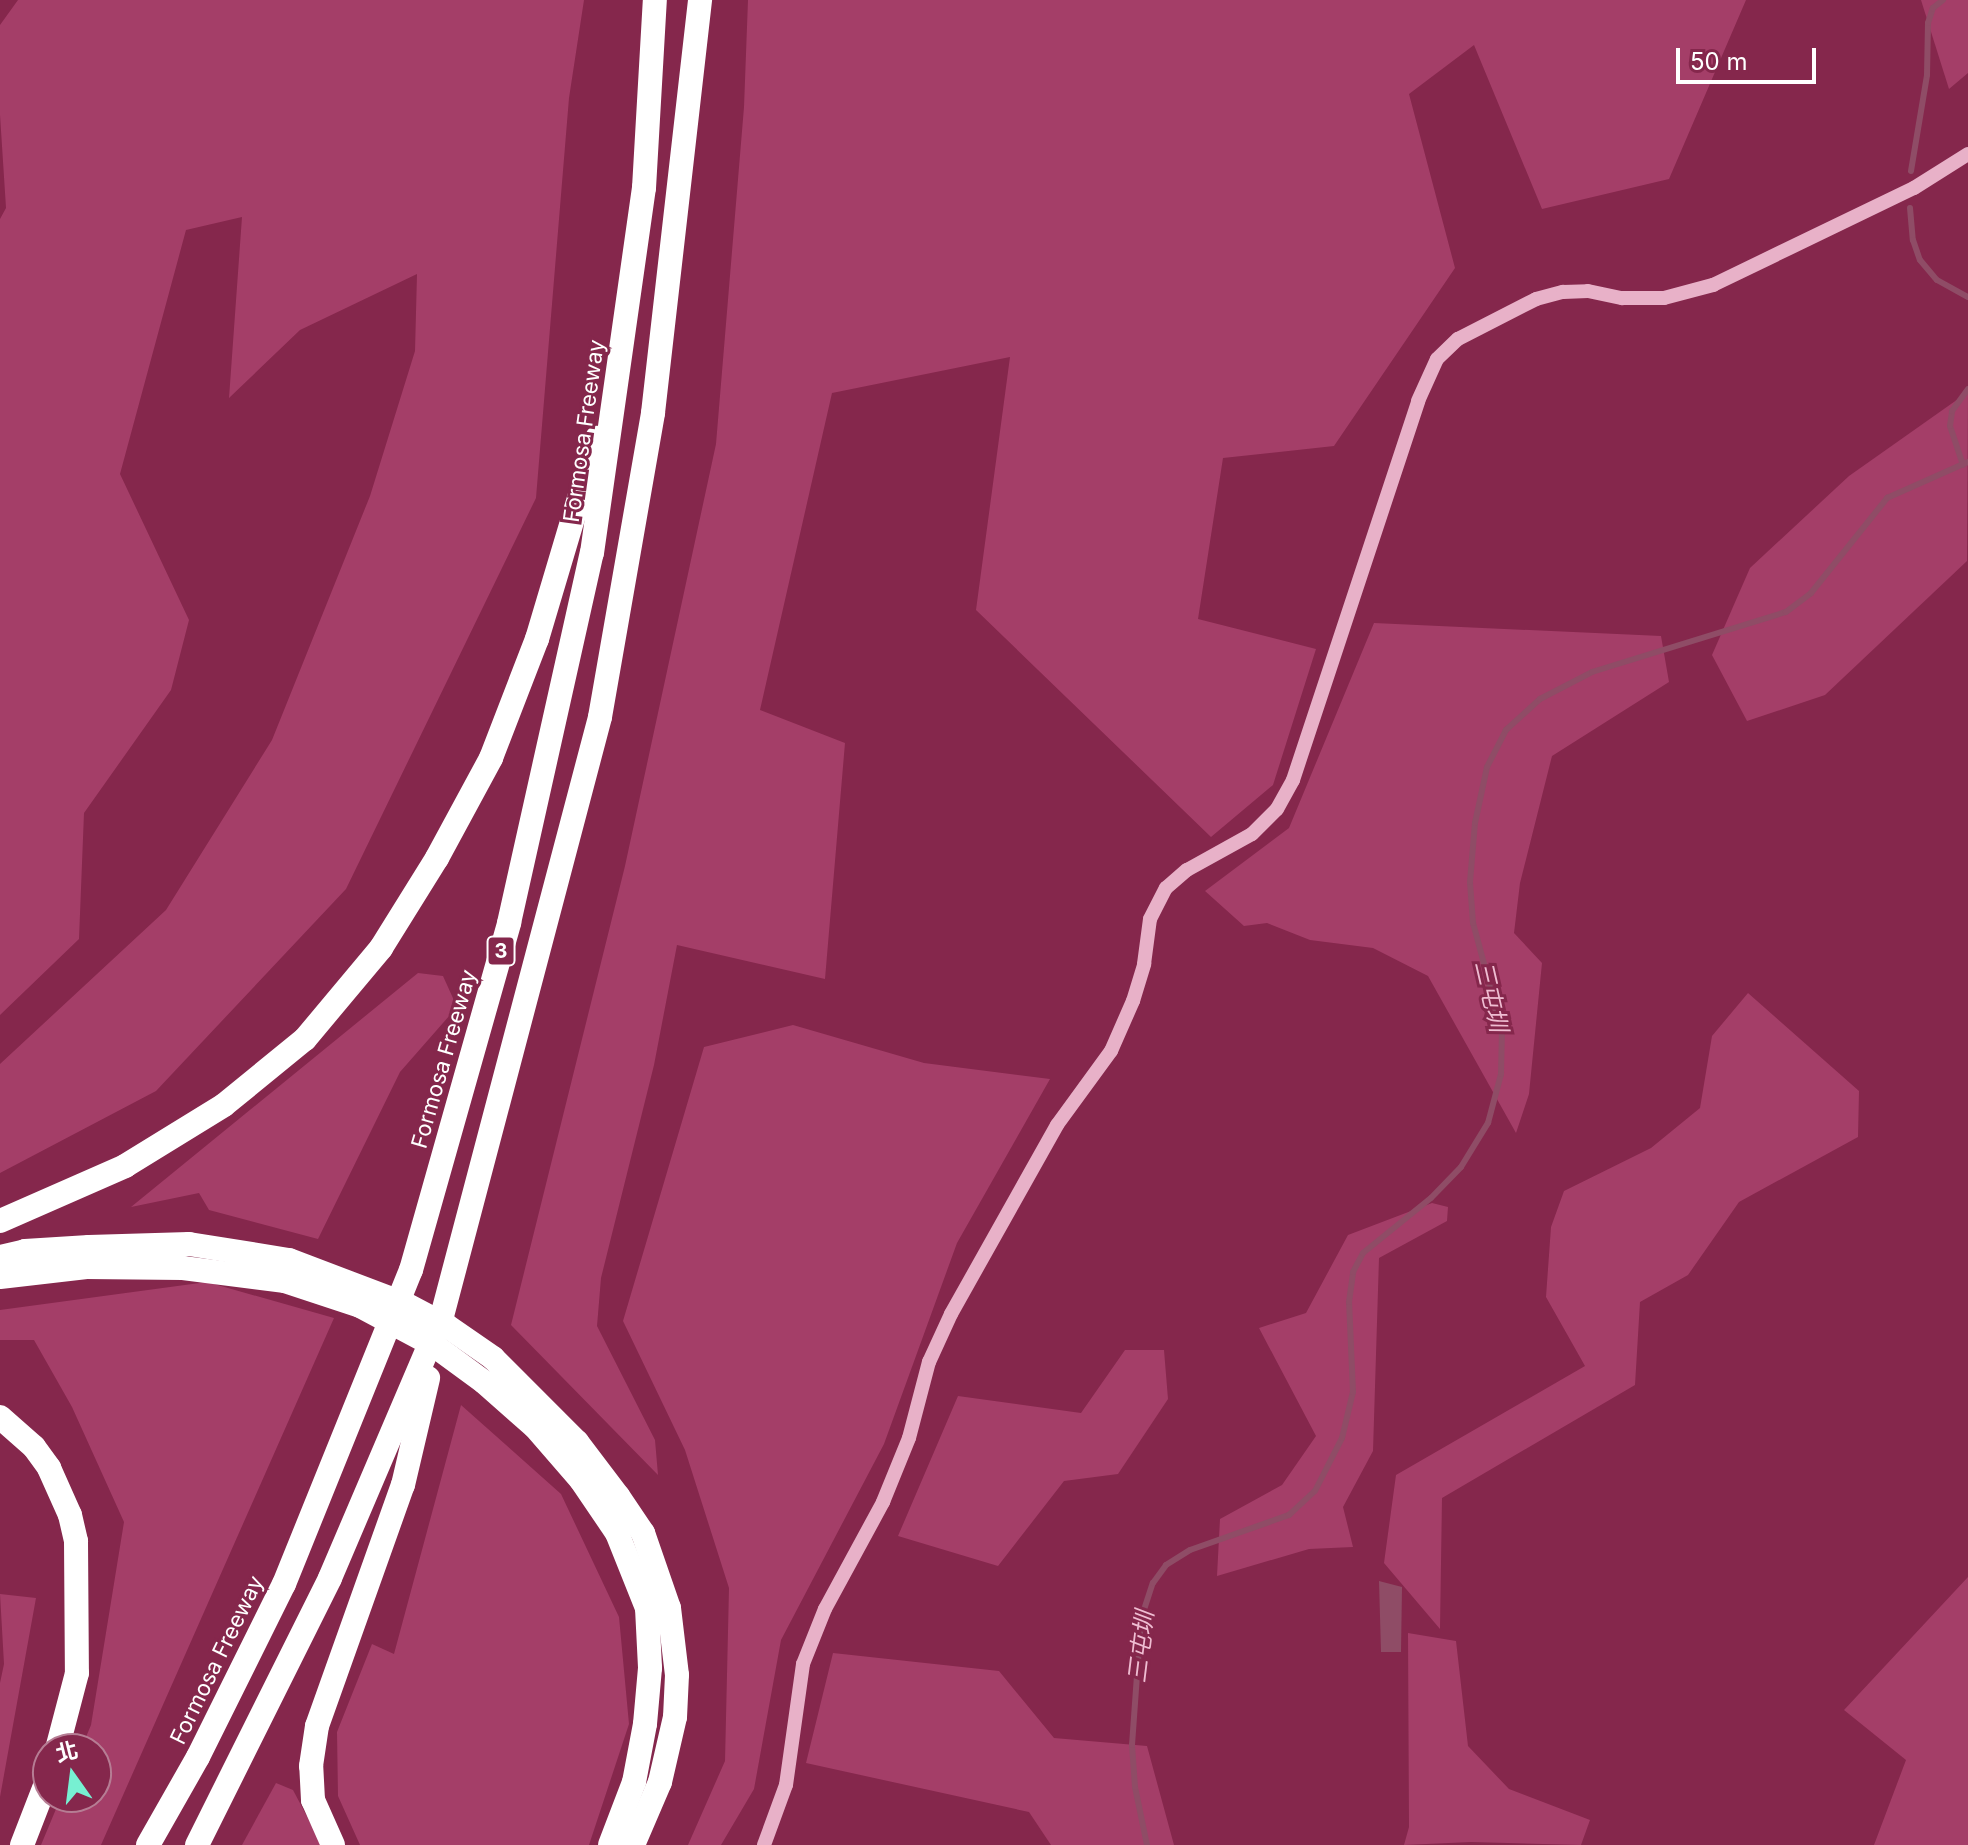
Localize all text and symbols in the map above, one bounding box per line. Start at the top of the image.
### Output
scale bar [1680,32,1820,82]
text: 50 m [1690,47,1748,76]
street label: Formosa Freeway [558,338,610,524]
road number: 3 [485,935,517,967]
water label: 三屯圳 [1469,958,1513,1034]
street label: Formosa Freeway [406,967,482,1151]
street label: Formosa Freeway [165,1571,269,1749]
water label: 三屯圳 [1122,1610,1160,1684]
north arrow [32,1733,112,1813]
text: 北 [53,1736,80,1767]

